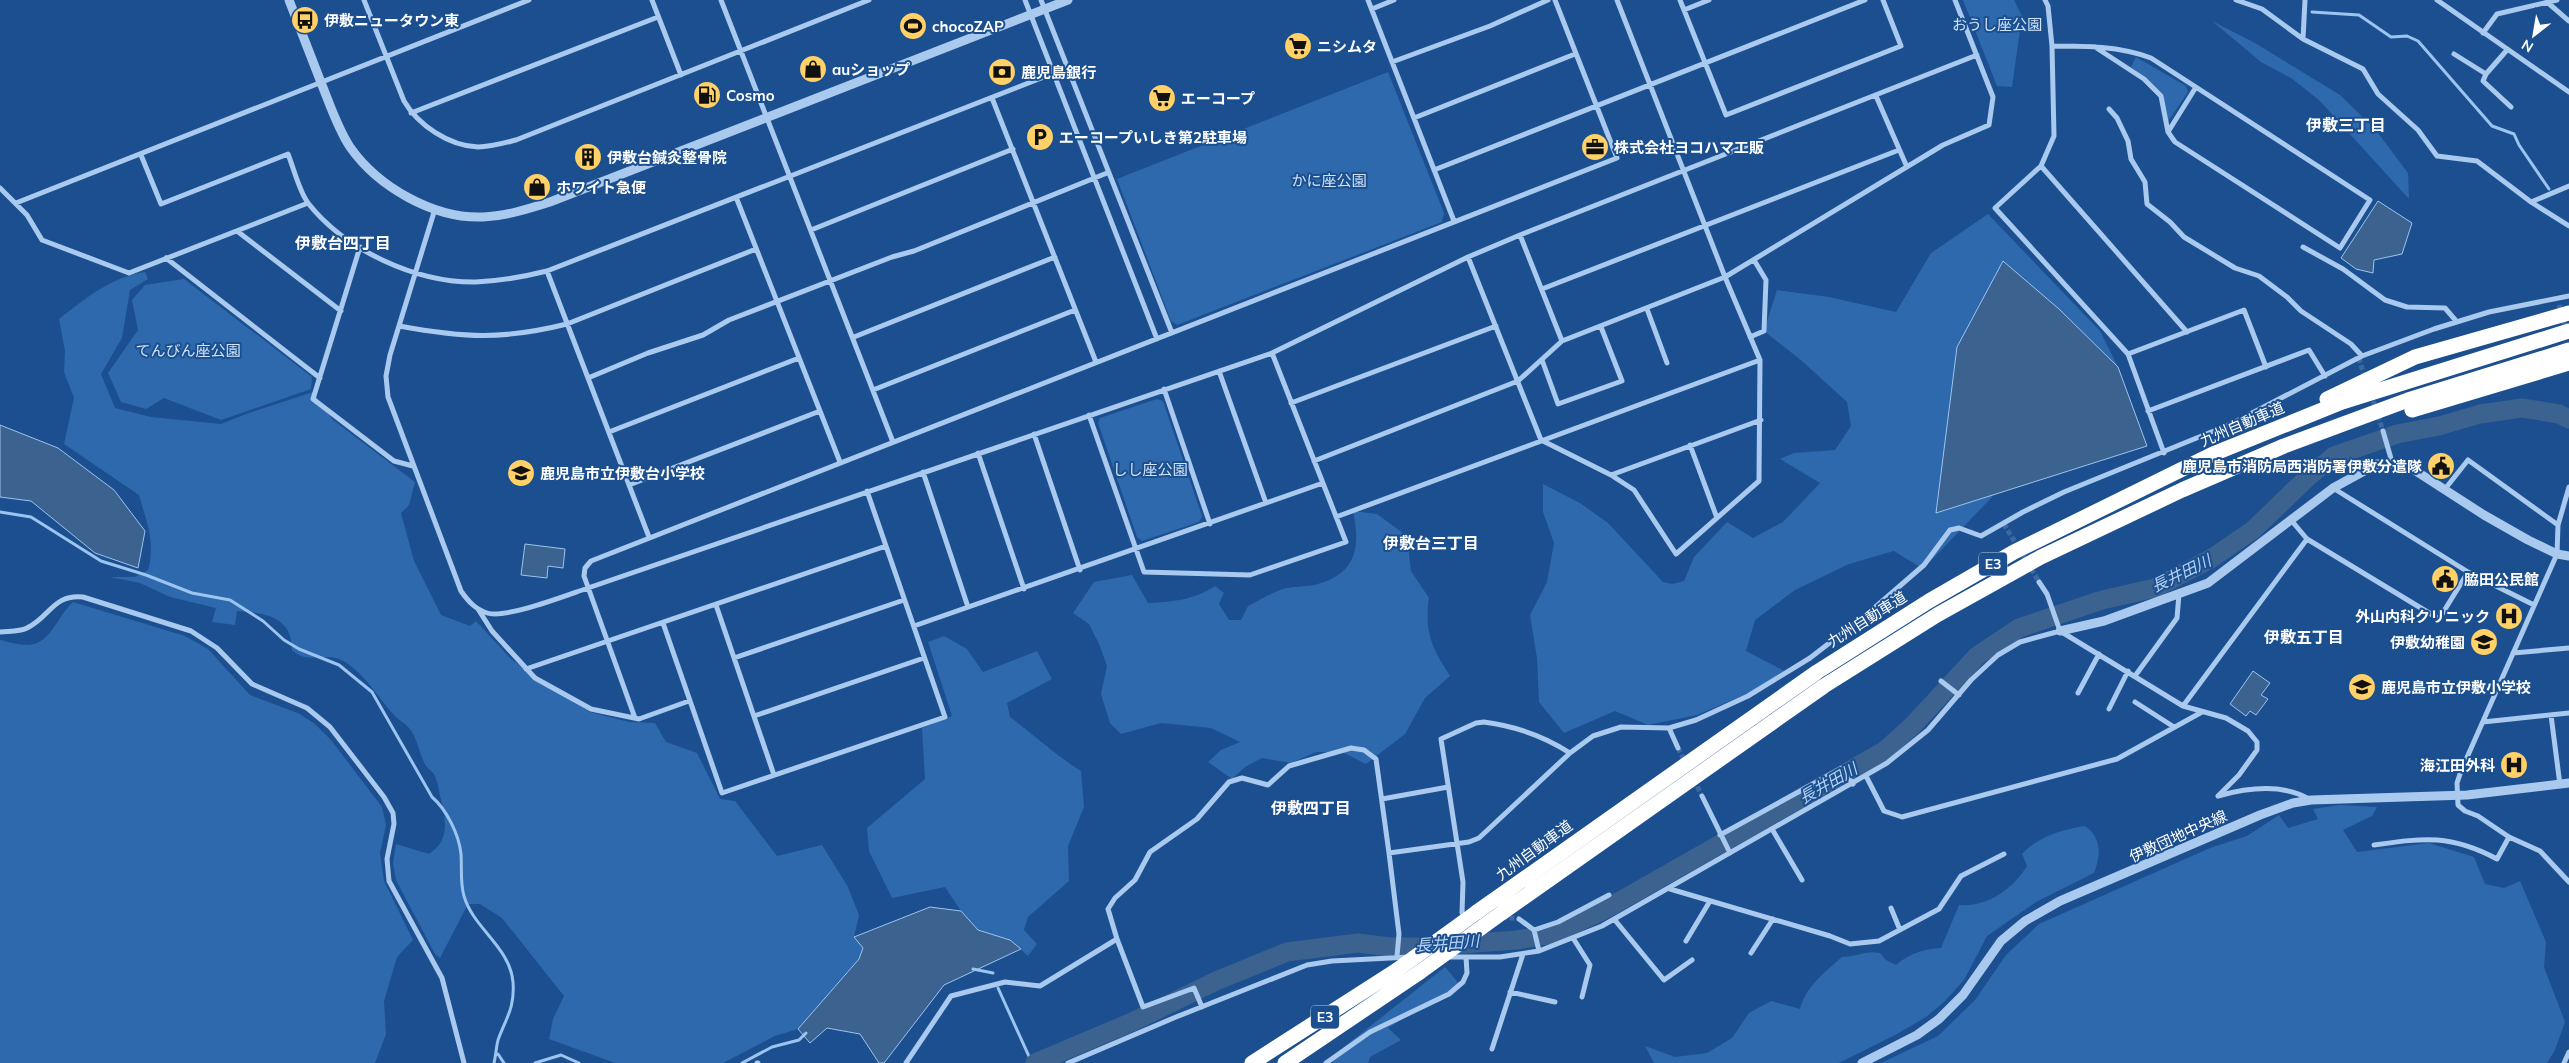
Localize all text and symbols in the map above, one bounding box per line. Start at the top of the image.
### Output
bus stop icon: 伊敷ニュータウン東 [290,5,320,35]
north arrow [2509,10,2559,60]
place label: 伊敷ニュータウン東 [324,11,459,30]
sports icon: chocoZAP [898,11,928,41]
park label: おうし座公園 [1952,15,2042,34]
place label: chocoZAP [932,17,1004,36]
supermarket icon: ニシムタ [1283,31,1313,61]
text: N [2518,36,2536,57]
place label: ニシムタ [1317,37,1377,56]
shop icon: auショップ [798,54,828,84]
bank icon: 鹿児島銀行 [987,57,1017,87]
place label: auショップ [832,60,910,79]
place label: 鹿児島銀行 [1021,63,1096,82]
fuel station icon: Cosmo [692,80,722,110]
supermarket icon: エーコープ [1147,83,1177,113]
place label: Cosmo [726,86,775,105]
place label: エーコープ [1181,89,1255,108]
district label: 伊敷三丁目 [2305,115,2386,135]
parking icon: エーコープいしき第2駐車場 [1025,122,1055,152]
place label: エーコープいしき第2駐車場 [1059,128,1247,147]
office icon: 株式会社ヨコハマ工販 [1580,132,1610,162]
place label: 株式会社ヨコハマ工販 [1614,138,1764,157]
building icon: 伊敷台鍼灸整骨院 [573,142,603,172]
place label: 伊敷台鍼灸整骨院 [607,148,727,167]
park label: かに座公園 [1291,171,1367,190]
shop icon: ホワイト急便 [522,172,552,202]
place label: ホワイト急便 [556,178,646,197]
district label: 伊敷台四丁目 [294,233,391,253]
park label: てんびん座公園 [135,341,241,360]
street label: 九州自動車道 [2197,398,2287,450]
public building icon: 鹿児島市消防局西消防署伊敷分遣隊 [2426,451,2456,481]
place label: 鹿児島市消防局西消防署伊敷分遣隊 [2182,457,2422,476]
school or university icon: 鹿児島市立伊敷台小学校 [506,458,536,488]
park label: しし座公園 [1112,460,1188,479]
place label: 鹿児島市立伊敷台小学校 [540,464,705,483]
district label: 伊敷台三丁目 [1382,533,1479,553]
water label: 長井田川 [2148,549,2216,596]
road number: E3 [1979,552,2007,576]
public building icon: 脇田公民館 [2430,564,2460,594]
place label: 脇田公民館 [2464,570,2539,589]
street label: 九州自動車道 [1824,587,1910,651]
hospital icon: 外山内科クリニック [2494,601,2524,631]
place label: 外山内科クリニック [2355,607,2490,626]
district label: 伊敷五丁目 [2263,627,2344,647]
school or university icon: 伊敷幼稚園 [2469,627,2499,657]
place label: 伊敷幼稚園 [2390,633,2465,652]
school or university icon: 鹿児島市立伊敷小学校 [2347,672,2377,702]
place label: 鹿児島市立伊敷小学校 [2381,678,2531,697]
hospital icon: 海江田外科 [2499,750,2529,780]
place label: 海江田外科 [2420,756,2495,775]
water label: 長井田川 [1795,757,1862,808]
district label: 伊敷四丁目 [1270,798,1351,818]
street label: 伊敷団地中央線 [2126,806,2230,866]
street label: 九州自動車道 [1492,816,1576,884]
water label: 長井田川 [1414,931,1482,955]
road number: E3 [1311,1006,1339,1028]

